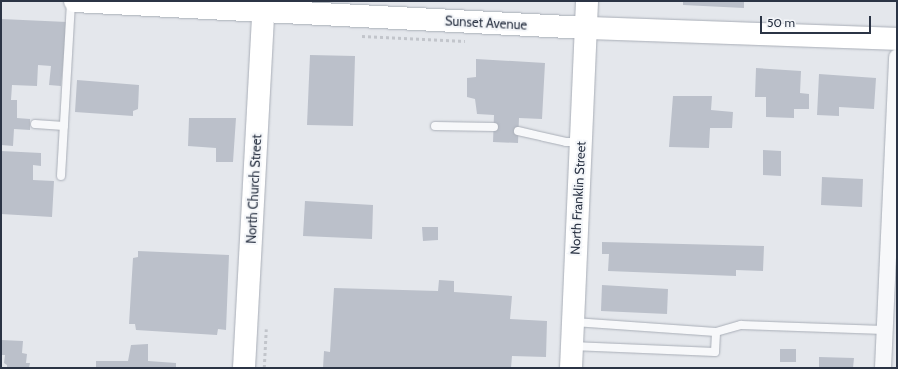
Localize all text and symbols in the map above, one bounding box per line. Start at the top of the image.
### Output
scale bar [762,8,873,34]
street label: Sunset Avenue [445,13,527,33]
text: 50 m [767,15,795,30]
street label: North Church Street [243,134,265,244]
street label: North Franklin Street [567,141,589,255]

